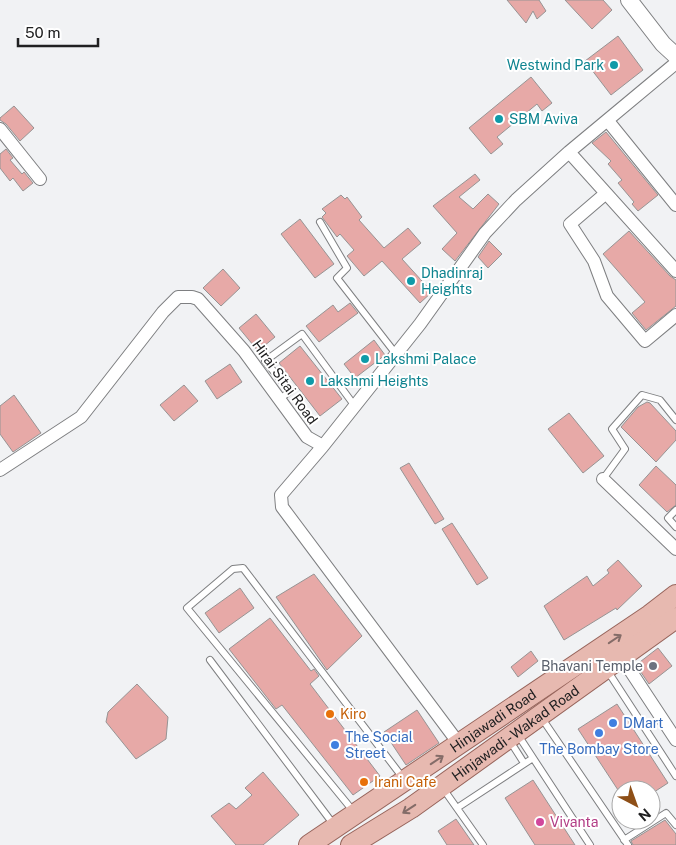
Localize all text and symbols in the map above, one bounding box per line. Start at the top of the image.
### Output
scale bar [18,15,98,47]
text: 50 m [25,24,60,41]
place label: Westwind Park [507,57,604,73]
marker: Westwind Park [608,59,620,71]
place label: SBM Aviva [509,111,578,127]
marker: SBM Aviva [493,113,505,125]
place label: Dhadinraj Heights [421,265,483,297]
marker: Dhadinraj Heights [405,275,417,287]
street label: Hirai Sitai Road [249,337,321,427]
place label: Lakshmi Palace [375,351,476,367]
marker: Lakshmi Palace [359,353,371,365]
place label: Lakshmi Heights [320,373,428,389]
marker: Lakshmi Heights [304,375,316,387]
one-way arrow [608,634,622,644]
place label: Bhavani Temple [541,658,643,674]
marker: Bhavani Temple [647,660,659,672]
street label: Hinjawadi - Wakad Road [449,682,582,784]
street label: Hinjawadi Road [447,686,539,756]
place label: Kiro [340,706,366,722]
marker: Kiro [324,708,336,720]
place label: DMart [623,715,664,731]
marker: DMart [607,717,619,729]
marker: The Bombay Store [593,727,605,739]
place label: The Social Street [345,729,413,761]
marker: The Social Street [329,739,341,751]
place label: The Bombay Store [539,741,659,757]
one-way arrow [430,755,444,765]
place label: Irani Cafe [374,774,436,790]
marker: Irani Cafe [358,776,370,788]
north arrow [611,780,661,830]
one-way arrow [402,805,416,815]
text: N [635,805,654,824]
place label: Vivanta [550,814,598,830]
marker: Vivanta [534,816,546,828]

